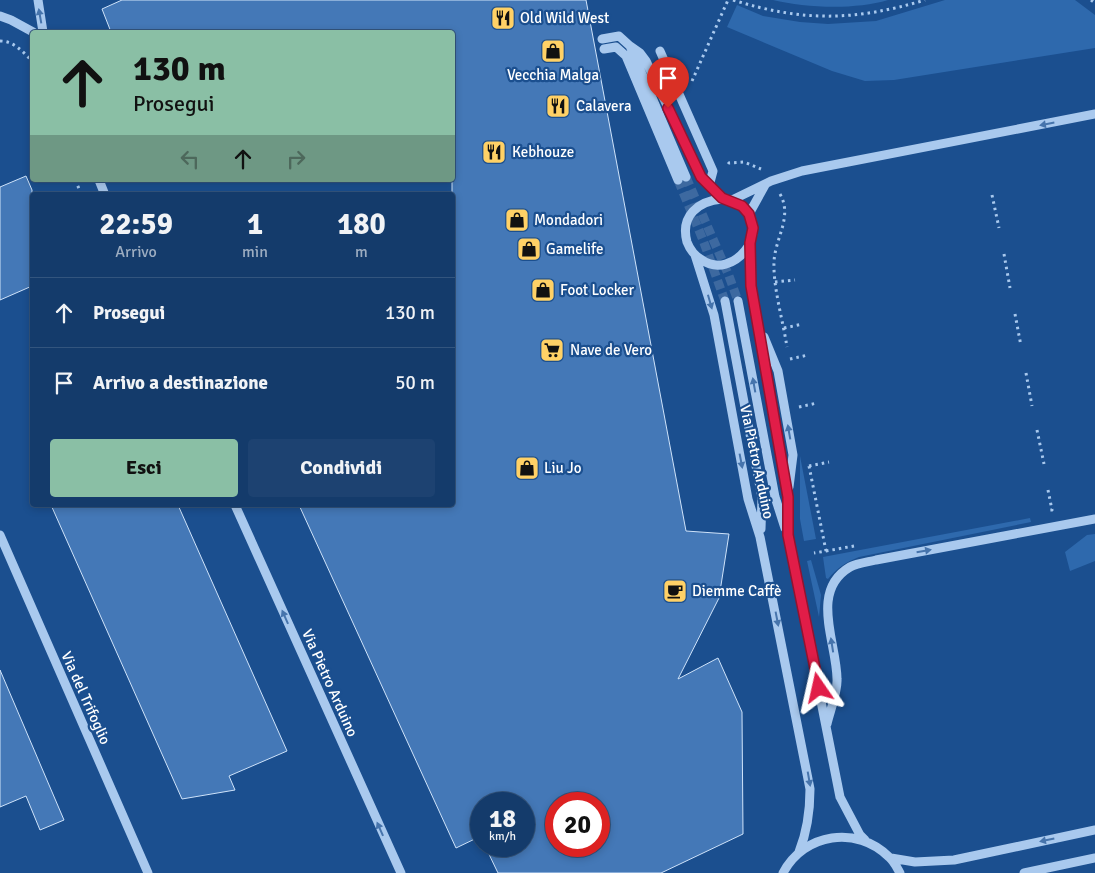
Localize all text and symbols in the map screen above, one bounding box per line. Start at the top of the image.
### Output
restaurant icon: Old Wild West [490,5,516,31]
one-way arrow [36,8,44,24]
place label: Old Wild West [520,9,609,27]
shop icon: Vecchia Malga [540,38,566,64]
text: 130 m [133,47,226,90]
icon: ahead [50,50,115,115]
pin [647,57,689,108]
icon: arrive [654,64,682,92]
place label: Vecchia Malga [507,66,599,84]
text: Prosegui [133,90,214,117]
restaurant icon: Calavera [545,93,571,119]
place label: Calavera [576,97,632,115]
one-way arrow [1039,120,1055,128]
restaurant icon: Kebhouze [481,139,507,165]
place label: Kebhouze [512,143,574,161]
icon: left [176,145,204,173]
icon: ahead [229,145,257,173]
icon: right [282,145,310,173]
text: 22:59 [99,206,173,243]
text: 1 [247,206,263,243]
text: 180 [337,206,386,243]
shop icon: Mondadori [504,207,530,233]
place label: Mondadori [534,211,603,229]
shop icon: Gamelife [516,236,542,262]
place label: Gamelife [546,240,603,258]
text: Arrivo [115,242,157,262]
text: min [242,242,268,262]
text: m [355,242,368,262]
shop icon: Foot Locker [530,277,556,303]
place label: Foot Locker [560,281,634,299]
one-way arrow [706,294,714,309]
icon: ahead [50,299,78,327]
text: Prosegui [93,301,165,325]
text: 130 m [385,301,435,325]
supermarket icon: Nave de Vero [539,337,565,363]
place label: Nave de Vero [570,341,652,359]
icon: arrive [50,369,78,397]
text: Arrivo a destinazione [93,371,268,395]
text: 50 m [395,371,435,395]
one-way arrow [749,377,757,393]
street label: Via Pietro Arduino [736,403,778,521]
one-way arrow [785,423,793,439]
button: Esci [50,439,238,497]
button: Condividi [248,439,435,497]
one-way arrow [738,453,746,469]
shop icon: Liu Jo [514,455,540,481]
place label: Liu Jo [544,459,582,477]
one-way arrow [917,547,933,555]
cafe icon: Diemme Caffè [662,578,688,604]
place label: Diemme Caffè [692,582,782,600]
one-way arrow [281,610,289,624]
one-way arrow [773,612,781,628]
street label: Via Pietro Arduino [298,626,362,740]
one-way arrow [828,636,836,652]
street label: Via del Trifoglio [57,649,115,748]
position arrow [792,661,844,713]
one-way arrow [805,771,813,787]
speed limit sign: 20 [545,792,610,857]
text: 18 [489,803,516,834]
one-way arrow [376,822,384,836]
text: km/h [489,829,516,844]
one-way arrow [1040,836,1055,844]

